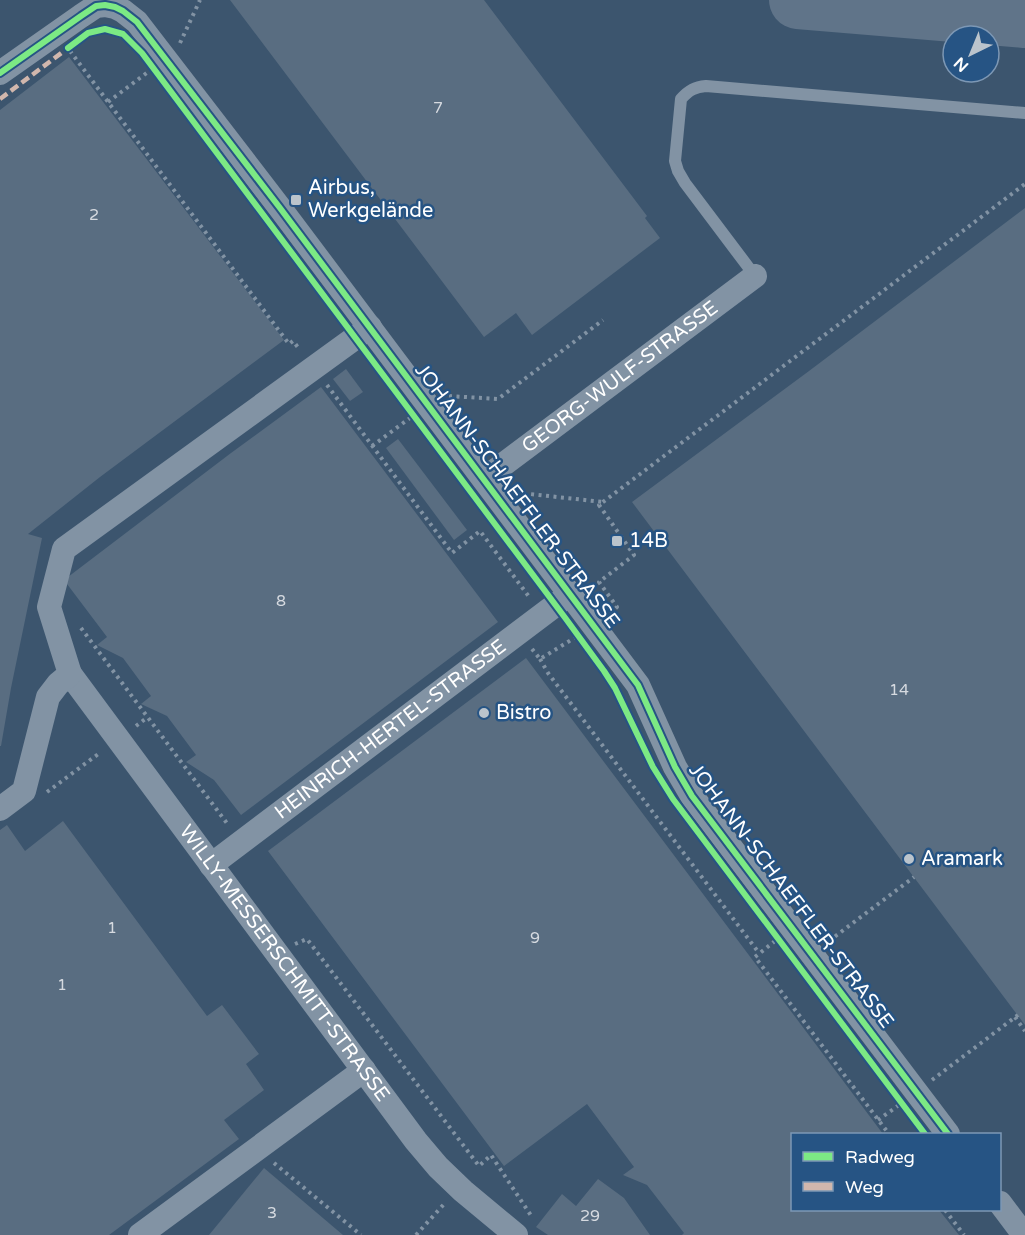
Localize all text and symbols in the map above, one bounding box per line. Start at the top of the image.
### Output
north arrow [941,24,1001,84]
text: N [950,53,973,76]
house number: 7 [433,98,443,118]
place label: Airbus, Werkgelände [308,176,433,223]
marker: Airbus, Werkgelände [289,193,303,207]
house number: 2 [89,205,99,225]
street label: GEORG-WULF-STRASSE [517,296,723,458]
street label: JOHANN-SCHAEFFLER-STRASSE [409,359,625,633]
place label: 14B [629,529,668,553]
marker: 14B [610,534,624,548]
house number: 8 [276,591,286,611]
street label: HEINRICH-HERTEL-STRASSE [270,634,511,824]
house number: 14 [889,680,909,700]
place label: Bistro [496,701,551,725]
marker: Bistro [477,706,491,720]
street label: JOHANN-SCHAEFFLER-STRASSE [683,759,899,1033]
street label: WILLY-MESSERSCHMITT-STRASSE [174,820,395,1106]
place label: Aramark [921,847,1003,871]
marker: Aramark [902,852,916,866]
house number: 1 [107,918,117,938]
house number: 9 [530,928,540,948]
house number: 1 [57,975,67,995]
legend [791,1133,1001,1211]
text: Radweg [845,1146,915,1168]
text: Weg [845,1176,884,1198]
house number: 3 [267,1203,277,1223]
house number: 29 [580,1206,600,1226]

